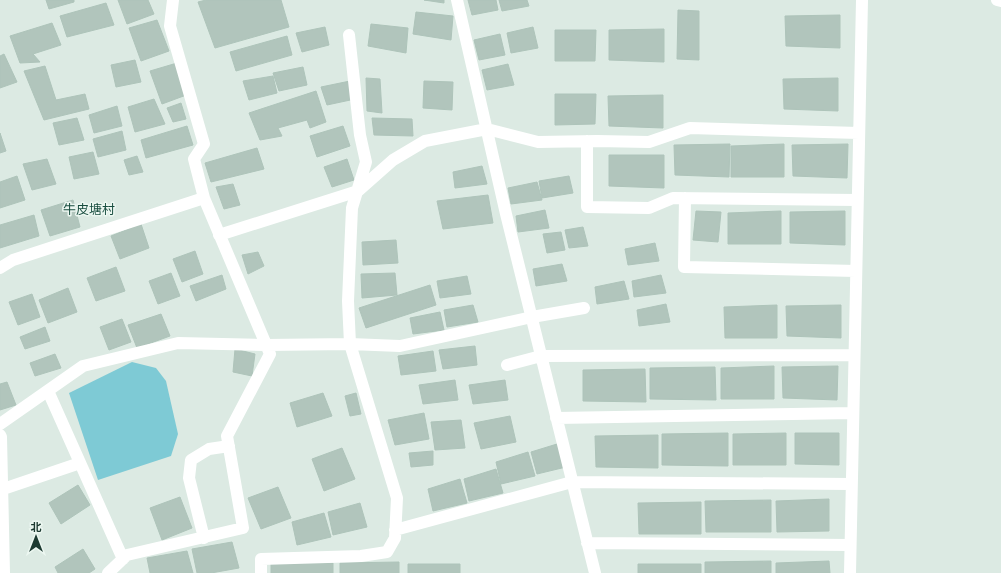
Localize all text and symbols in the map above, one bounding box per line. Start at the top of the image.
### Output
district label: 牛皮塘村 [63,201,115,218]
north arrow [16,517,56,557]
text: 北 [31,520,42,534]

